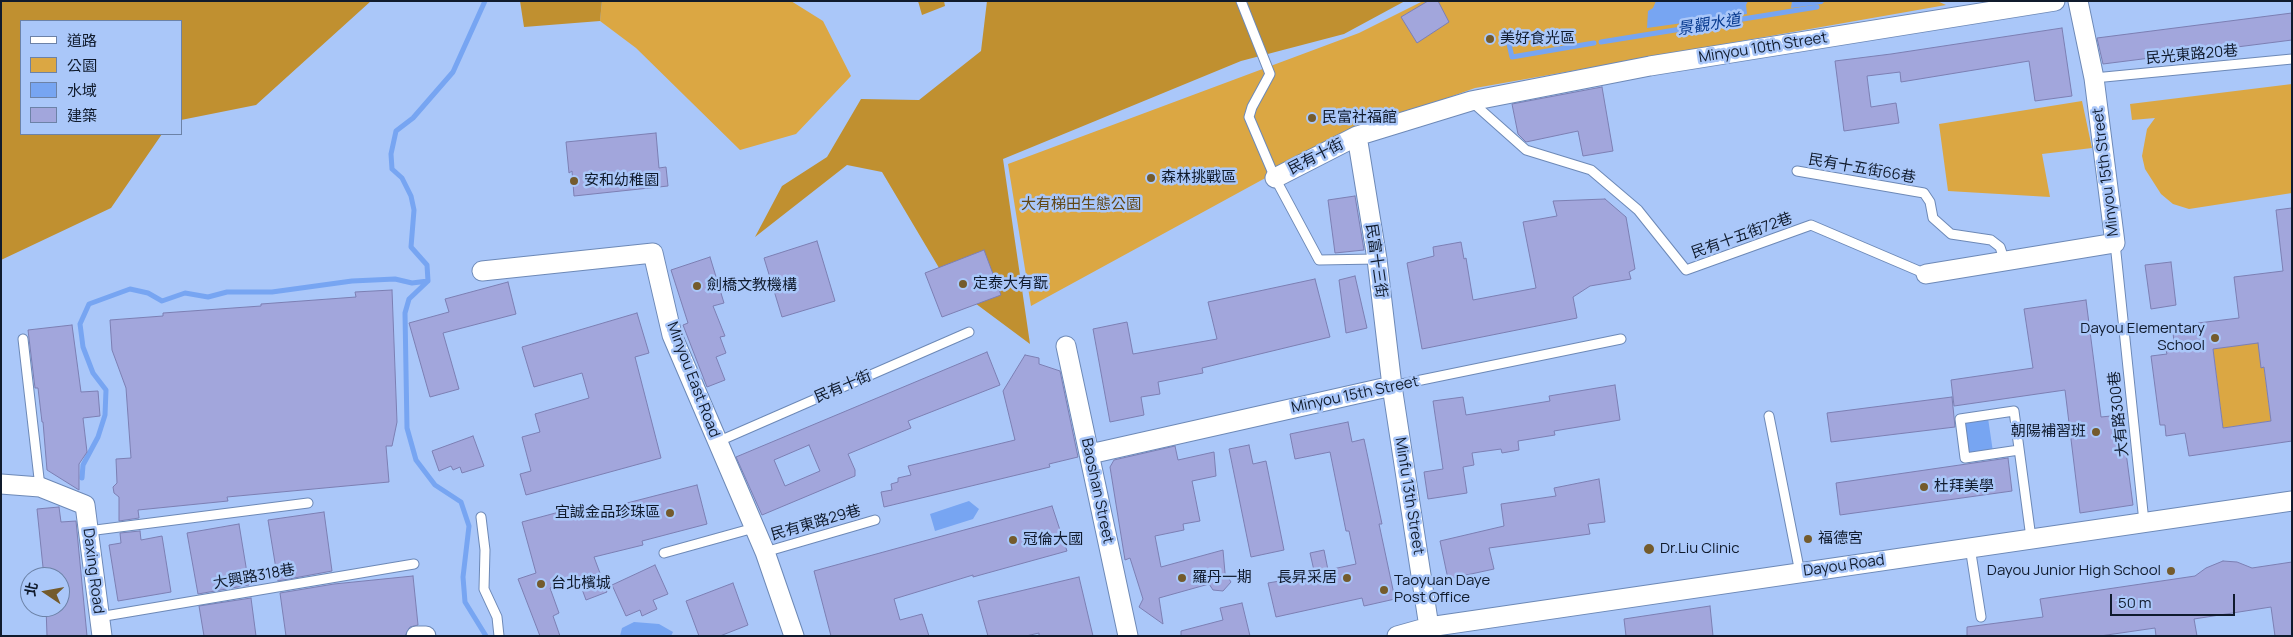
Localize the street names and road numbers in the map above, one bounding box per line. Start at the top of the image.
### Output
street label: Minyou 10th Street [1697,29,1829,67]
street label: 民光東路20巷 [2145,42,2239,68]
street label: Minyou 15th Street [2089,107,2123,237]
street label: 民有十街 [1285,135,1347,179]
street label: 民有十五街66巷 [1807,151,1917,187]
street label: 民有十五街72巷 [1689,209,1795,263]
street label: 民富十三街 [1362,223,1390,299]
street label: Minyou East Road [663,320,723,440]
street label: 民有十街 [812,367,874,407]
street label: 大有路300巷 [2106,370,2132,458]
street label: Minyou 15th Street [1290,373,1420,417]
street label: Minfu 13th Street [1391,436,1427,556]
street label: Baoshan Street [1077,437,1117,545]
street label: 民有東路29巷 [769,502,863,544]
street label: Daxing Road [79,527,107,615]
street label: Dayou Road [1802,551,1886,581]
street label: 大興路318巷 [212,561,296,593]

